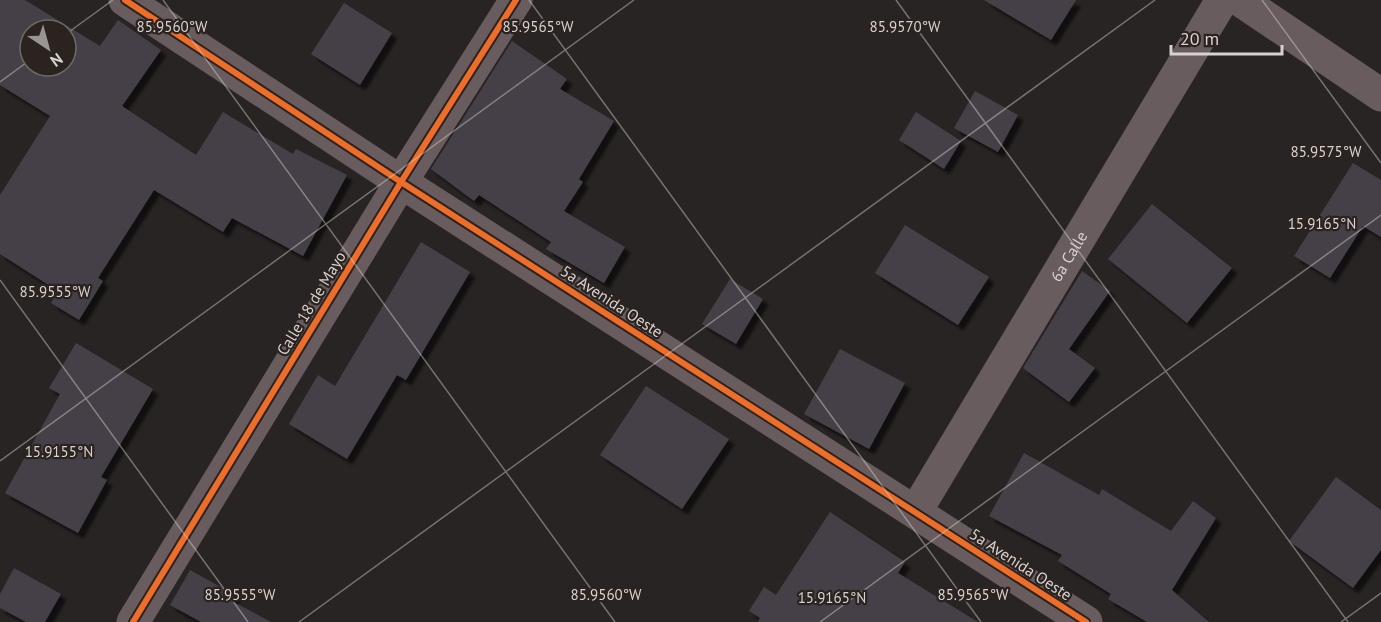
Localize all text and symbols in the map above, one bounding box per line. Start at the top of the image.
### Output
text: 85.9560°W [136,17,208,36]
text: 85.9565°W [502,17,574,36]
text: 85.9570°W [869,17,941,36]
north arrow [18,18,78,78]
scale bar [1171,18,1282,56]
text: 20 m [1180,27,1219,50]
text: N [47,49,67,71]
text: 85.9575°W [1290,142,1362,161]
text: 15.9165°N [1288,214,1356,233]
street label: 6a Calle [1046,227,1091,285]
street label: Calle 18 de Mayo [272,247,350,359]
street label: 5a Avenida Oeste [557,261,667,341]
text: 85.9555°W [19,282,91,301]
text: 15.9155°N [25,442,93,461]
street label: 5a Avenida Oeste [966,524,1076,604]
text: 85.9555°W [204,585,276,604]
text: 85.9560°W [570,585,642,604]
text: 85.9565°W [937,585,1009,604]
text: 15.9165°N [798,588,866,607]

